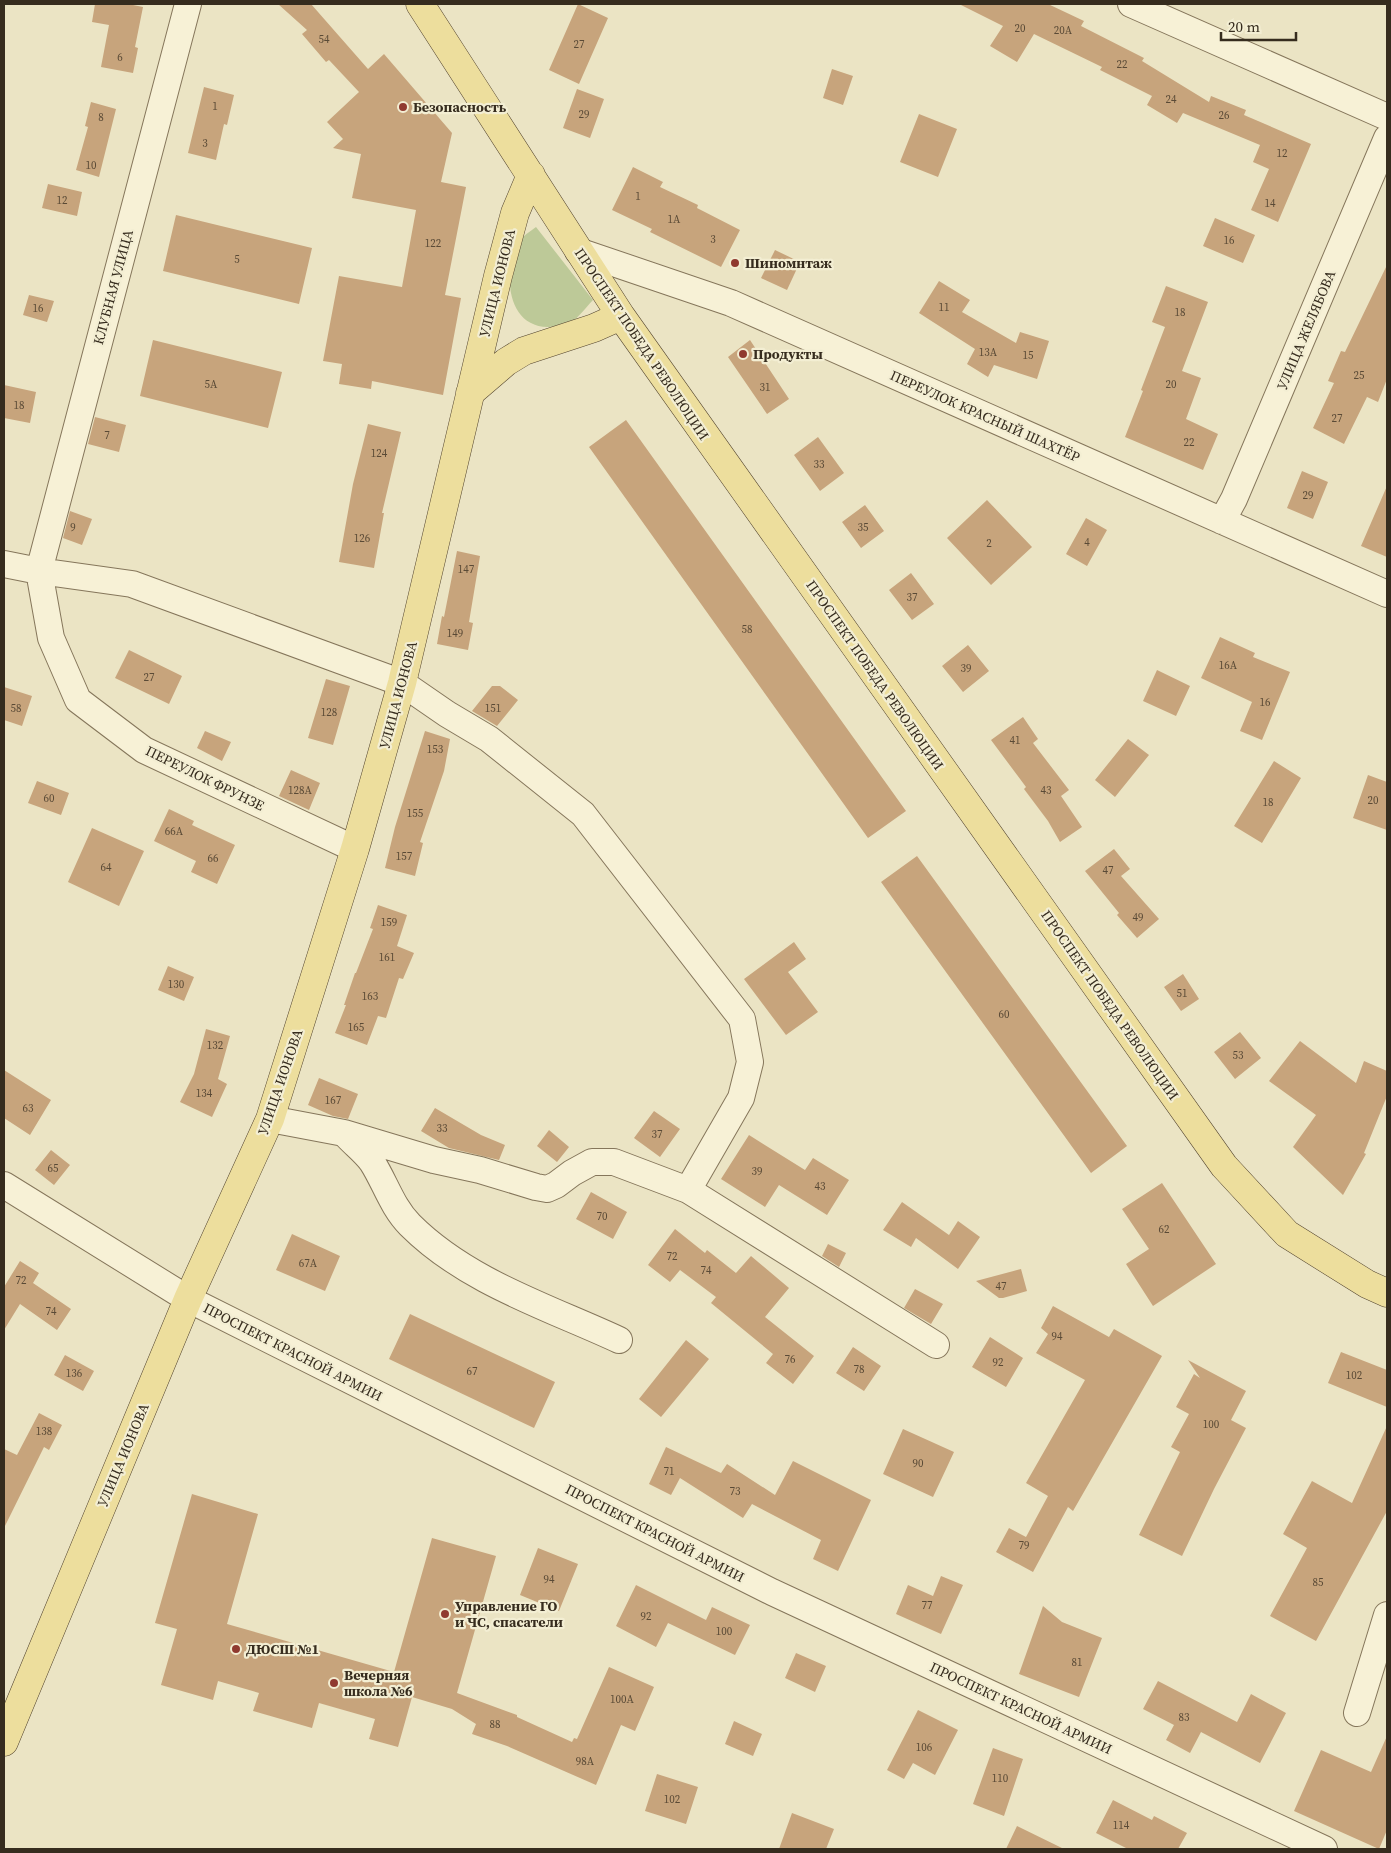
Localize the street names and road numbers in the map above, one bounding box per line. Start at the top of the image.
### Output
street label: УЛИЦА ИОНОВА [474,226,520,339]
street label: КЛУБНАЯ УЛИЦА [88,227,138,347]
street label: ПРОСПЕКТ ПОБЕДА РЕВОЛЮЦИИ [570,244,714,444]
street label: УЛИЦА ЖЕЛЯБОВА [1272,266,1341,393]
street label: ПЕРЕУЛОК КРАСНЫЙ ШАХТЁР [887,365,1083,467]
street label: ПРОСПЕКТ ПОБЕДА РЕВОЛЮЦИИ [801,576,949,774]
street label: УЛИЦА ИОНОВА [374,638,422,751]
street label: ПЕРЕУЛОК ФРУНЗЕ [142,741,268,815]
street label: ПРОСПЕКТ ПОБЕДА РЕВОЛЮЦИИ [1036,906,1184,1104]
street label: УЛИЦА ИОНОВА [253,1026,308,1138]
street label: ПРОСПЕКТ КРАСНОЙ АРМИИ [200,1298,386,1406]
street label: УЛИЦА ИОНОВА [92,1399,154,1510]
street label: ПРОСПЕКТ КРАСНОЙ АРМИИ [562,1479,748,1587]
street label: ПРОСПЕКТ КРАСНОЙ АРМИИ [927,1657,1115,1759]

